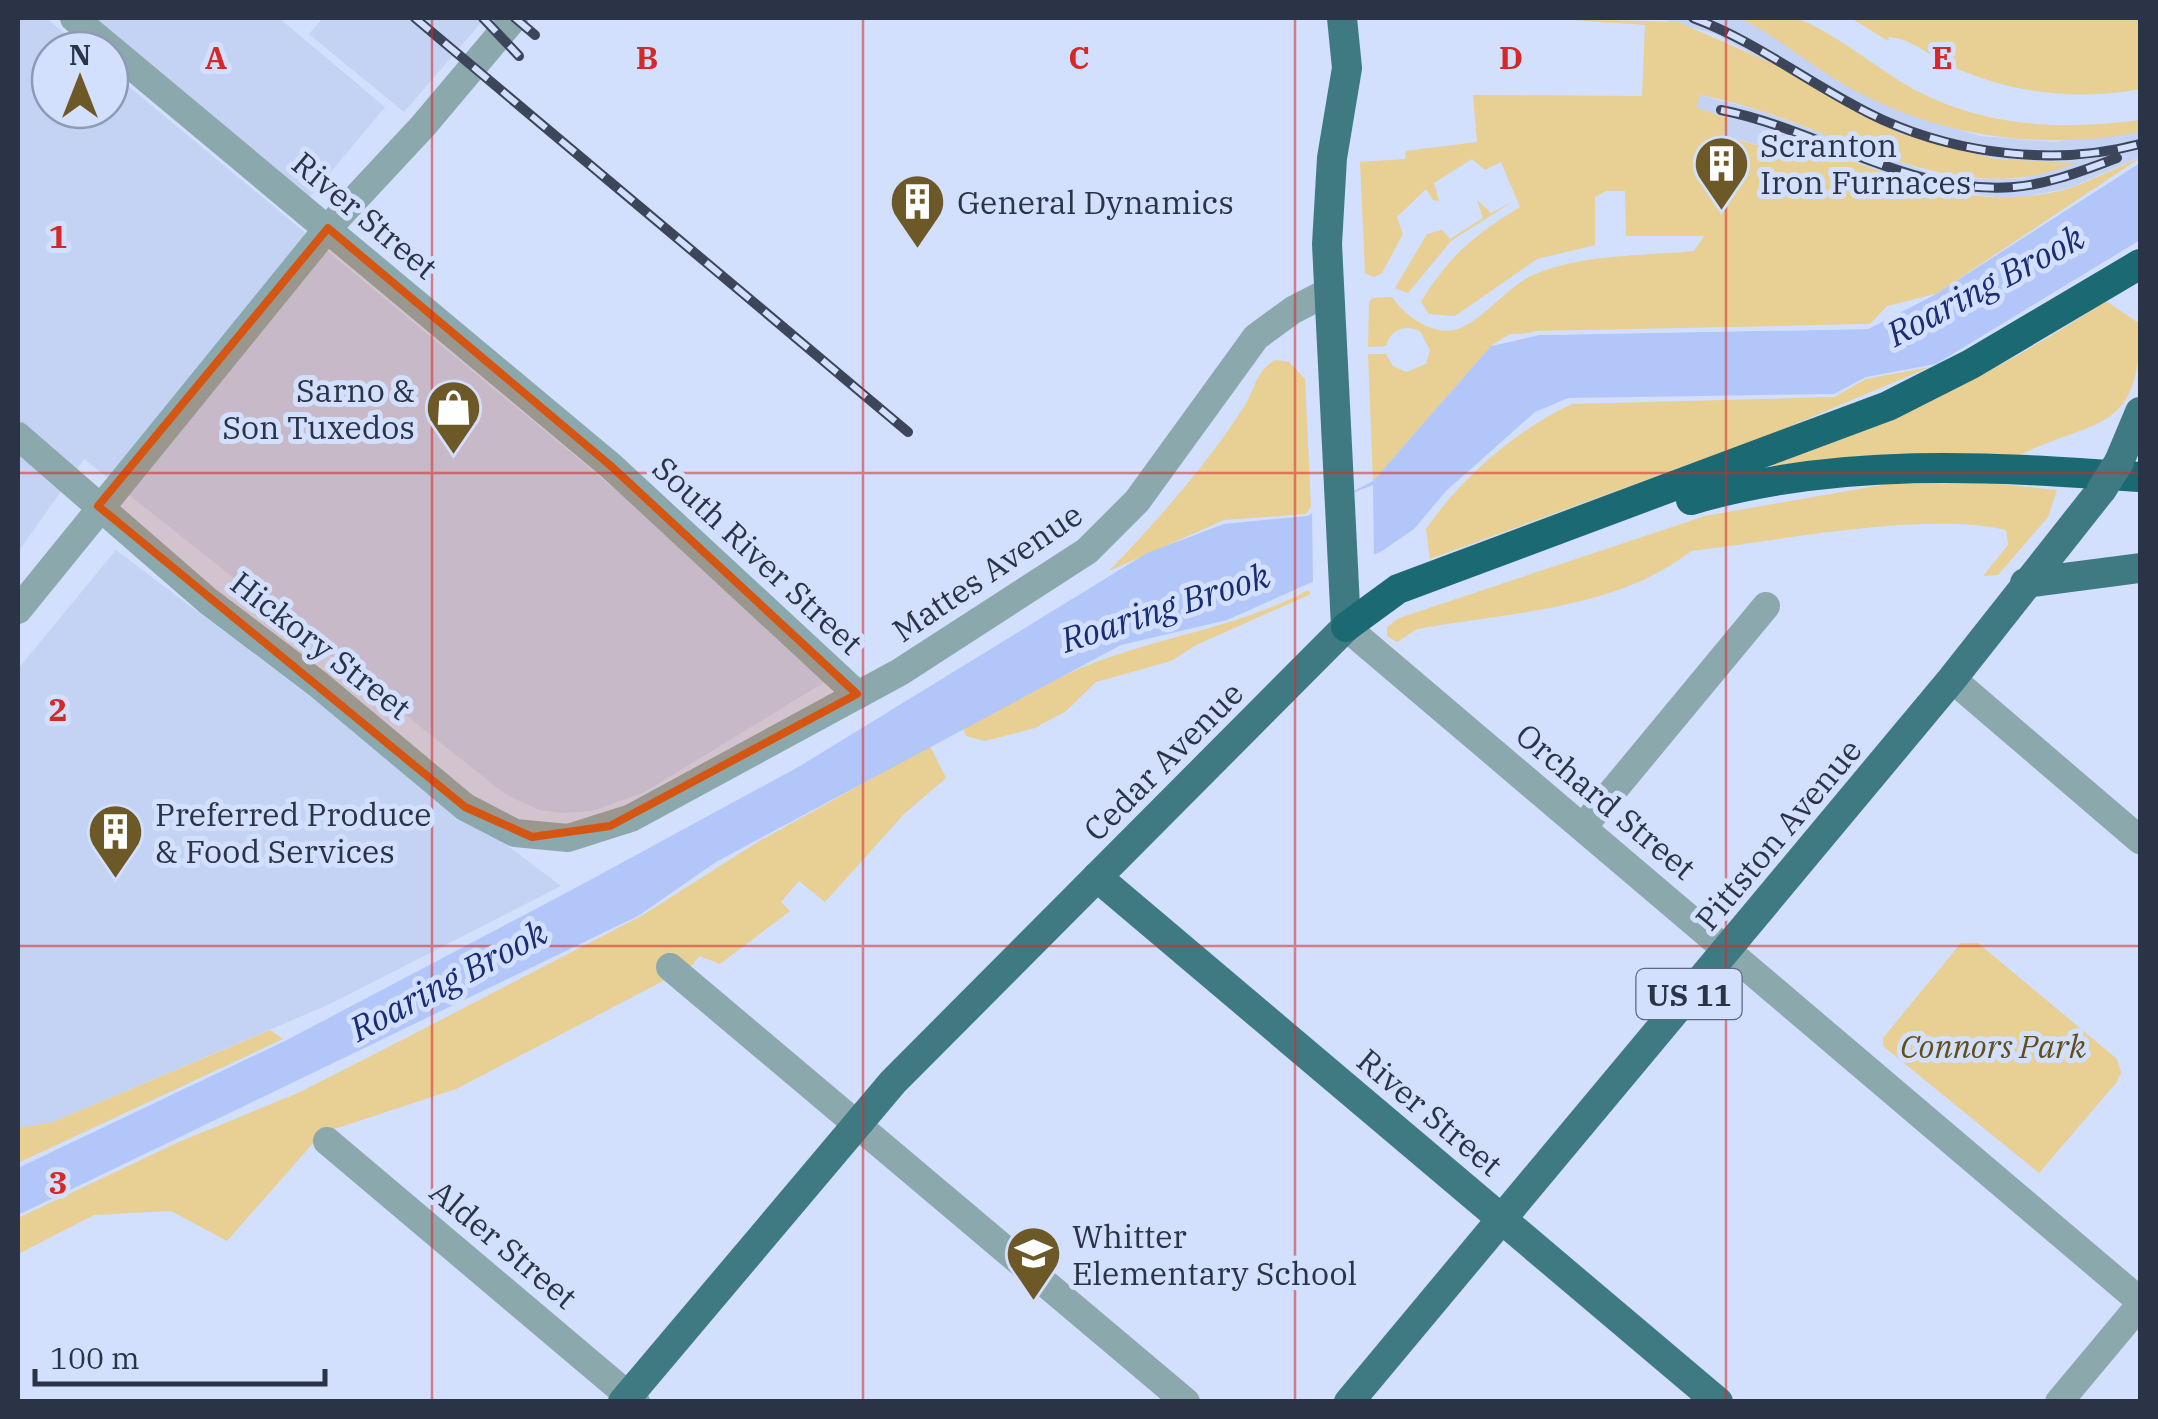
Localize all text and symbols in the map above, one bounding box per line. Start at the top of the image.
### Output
north arrow [30,30,130,130]
text: N [69,36,91,73]
text: A [205,36,227,78]
text: B [636,36,658,78]
text: C [1068,36,1090,78]
text: D [1499,36,1523,78]
text: E [1931,36,1953,78]
place label: Scranton Iron Furnaces [1760,124,1971,203]
building icon: Scranton Iron Furnaces [1691,133,1751,212]
street label: River Street [284,142,446,288]
building icon: General Dynamics [888,172,948,251]
place label: General Dynamics [957,181,1234,223]
water label: Roaring Brook [1877,214,2092,357]
text: 1 [48,215,68,257]
place label: Sarno & Son Tuxedos [222,369,415,448]
shop icon: Sarno & Son Tuxedos [424,378,484,457]
street label: South River Street [644,447,872,663]
street label: Mattes Avenue [884,493,1090,651]
water label: Roaring Brook [1054,551,1276,663]
street label: Hickory Street [222,561,420,729]
street label: Cedar Avenue [1074,672,1252,850]
text: 2 [48,688,68,730]
street label: Orchard Street [1507,714,1705,888]
street label: Pittston Avenue [1686,730,1870,938]
place label: Preferred Produce & Food Services [155,793,431,872]
building icon: Preferred Produce & Food Services [86,802,146,881]
water label: Roaring Brook [340,909,555,1052]
road number: US 11 [1636,969,1742,1019]
park label: Connors Park [1900,1025,2086,1067]
street label: River Street [1349,1039,1511,1185]
text: 3 [48,1161,68,1203]
street label: Alder Street [422,1170,586,1318]
place label: Whitter Elementary School [1072,1215,1357,1294]
school or university icon: Whitter Elementary School [1003,1224,1063,1303]
scale bar [35,1324,325,1386]
text: 100 m [50,1338,140,1377]

